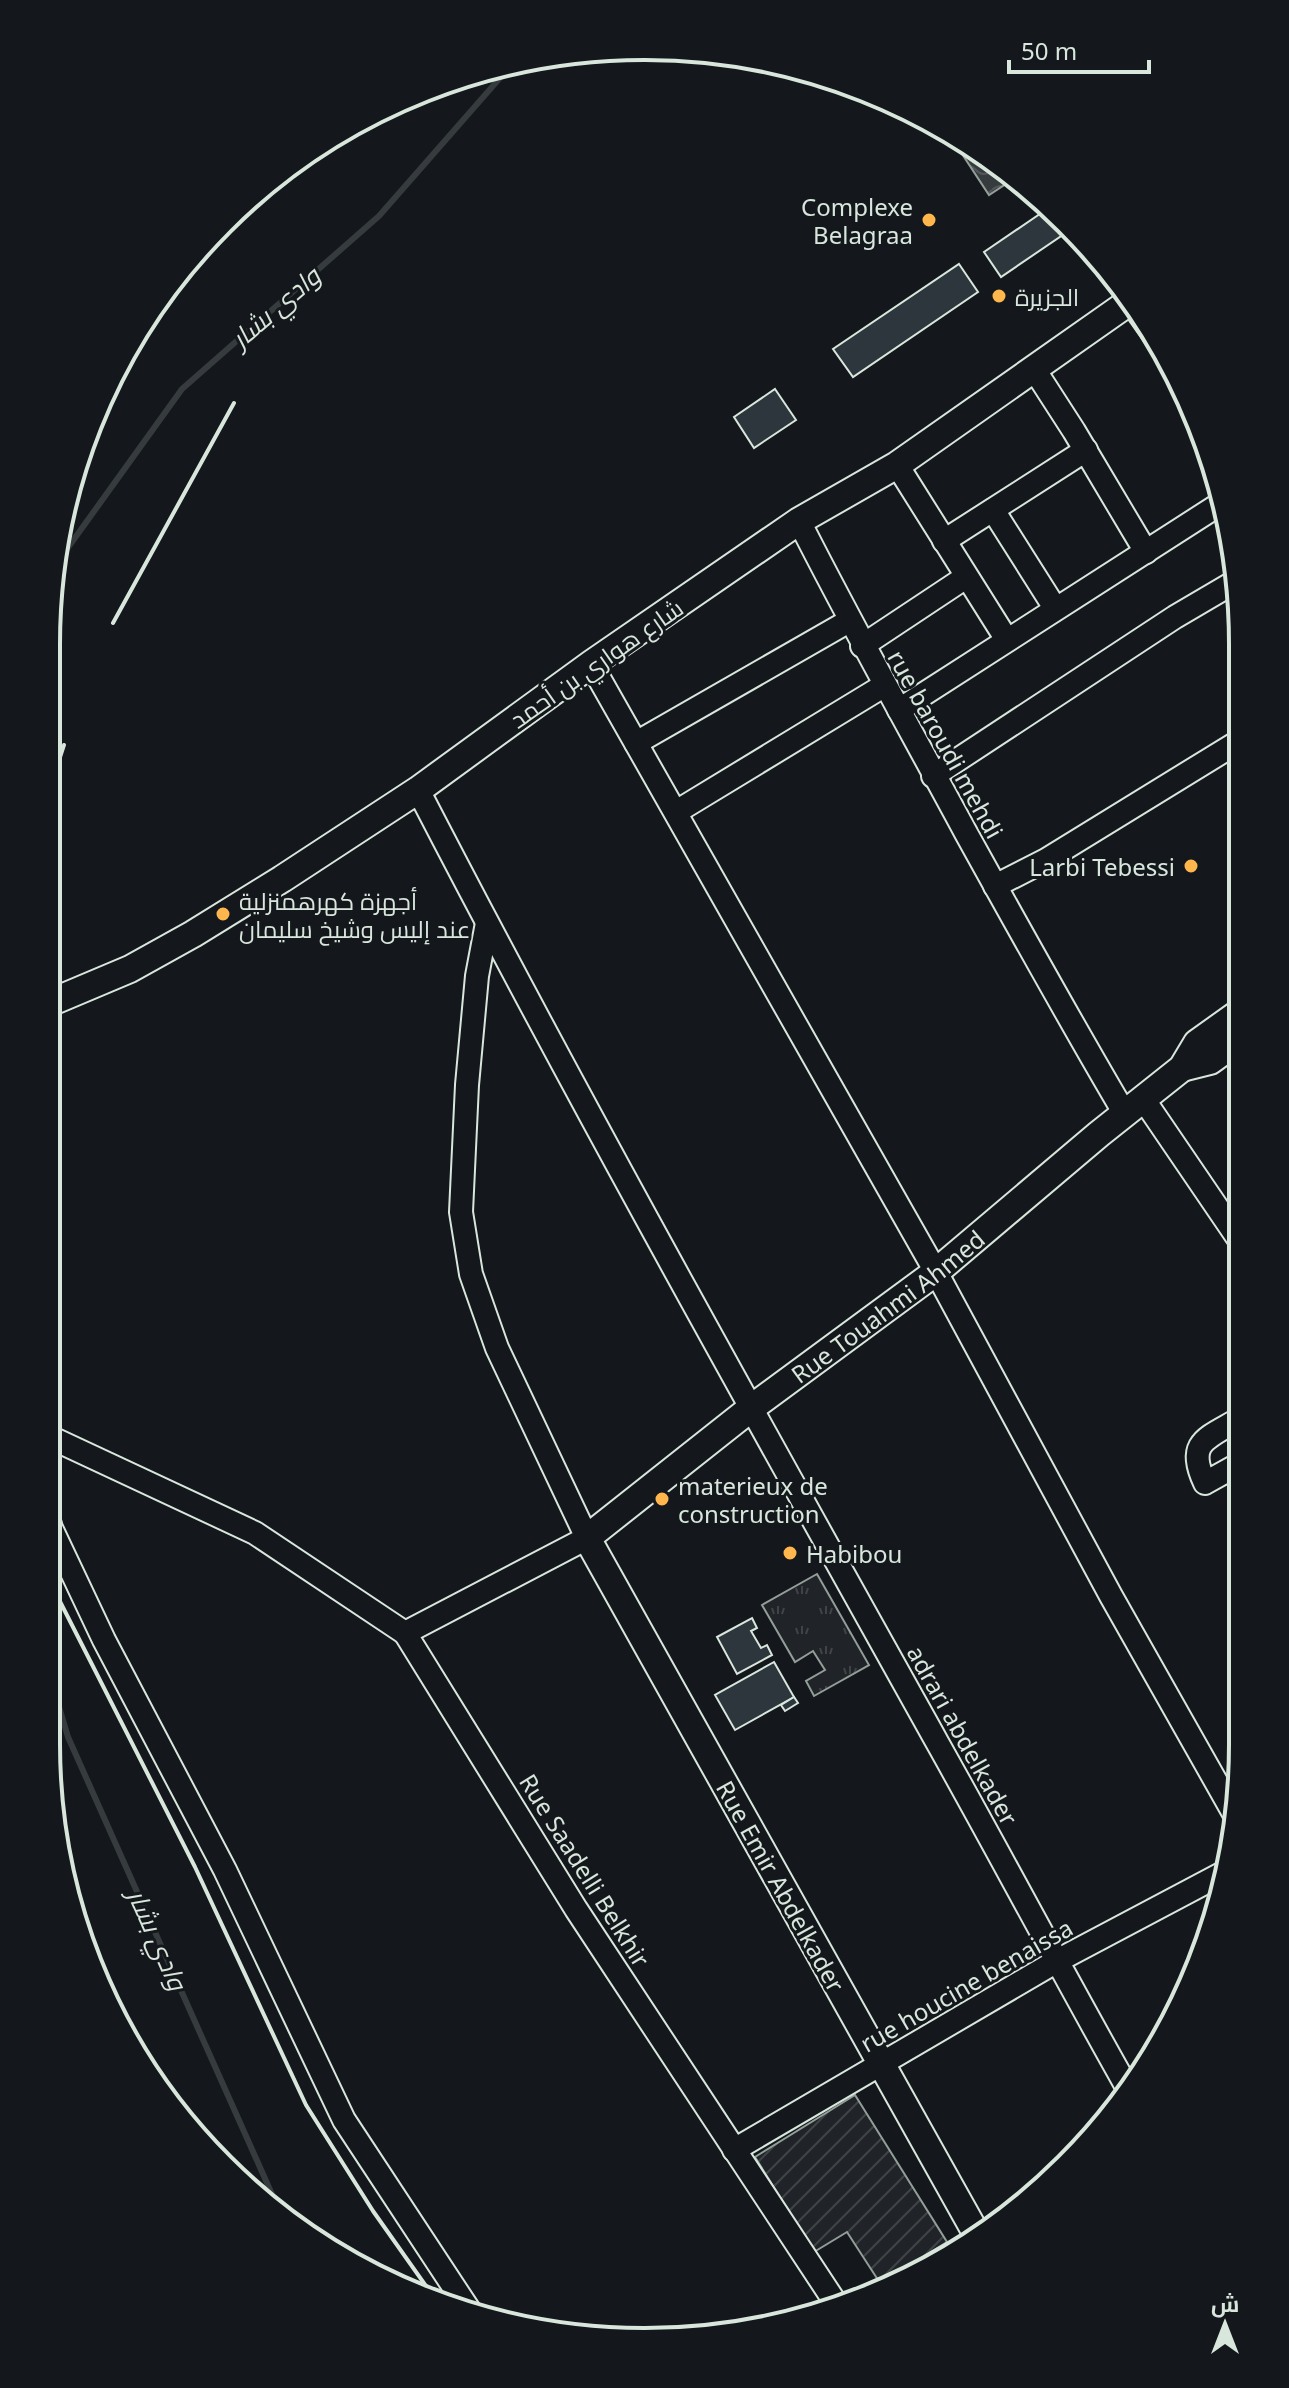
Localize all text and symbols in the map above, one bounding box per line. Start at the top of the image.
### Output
scale bar [1009,24,1149,74]
text: 50 m [1021,34,1077,67]
place label: Complexe Belagraa [801,190,913,251]
marker: Complexe Belagraa [920,211,938,229]
water label: وادي بشار [220,257,331,361]
place label: الجزيرة [1015,280,1079,313]
marker: الجزيرة [990,287,1008,305]
street label: شارع هواري بن أحمد [503,591,691,738]
street label: rue baroudi mehdi [881,644,1011,844]
place label: Larbi Tebessi [1029,850,1175,883]
marker: Larbi Tebessi [1182,857,1200,875]
place label: أجهزة كهرهمنزلية عند إليس وشيخ سليمان [239,884,470,946]
marker: أجهزة كهرهمنزلية عند إليس وشيخ سليمان [214,905,232,923]
street label: Rue Touahmi Ahmed [784,1222,991,1390]
place label: materieux de construction [678,1469,828,1530]
marker: materieux de construction [653,1490,671,1508]
place label: Habibou [806,1537,902,1570]
marker: Habibou [781,1544,799,1562]
street label: adrari abdelkader [900,1639,1026,1831]
street label: Rue Saadelli Belkhir [512,1767,658,1973]
street label: Rue Emir Abdelkader [709,1774,853,1998]
water label: وادي بشار [115,1880,197,1999]
street label: rue houcine benaissa [854,1911,1078,2059]
north arrow [1185,2284,1265,2364]
text: ش [1211,2288,1239,2318]

